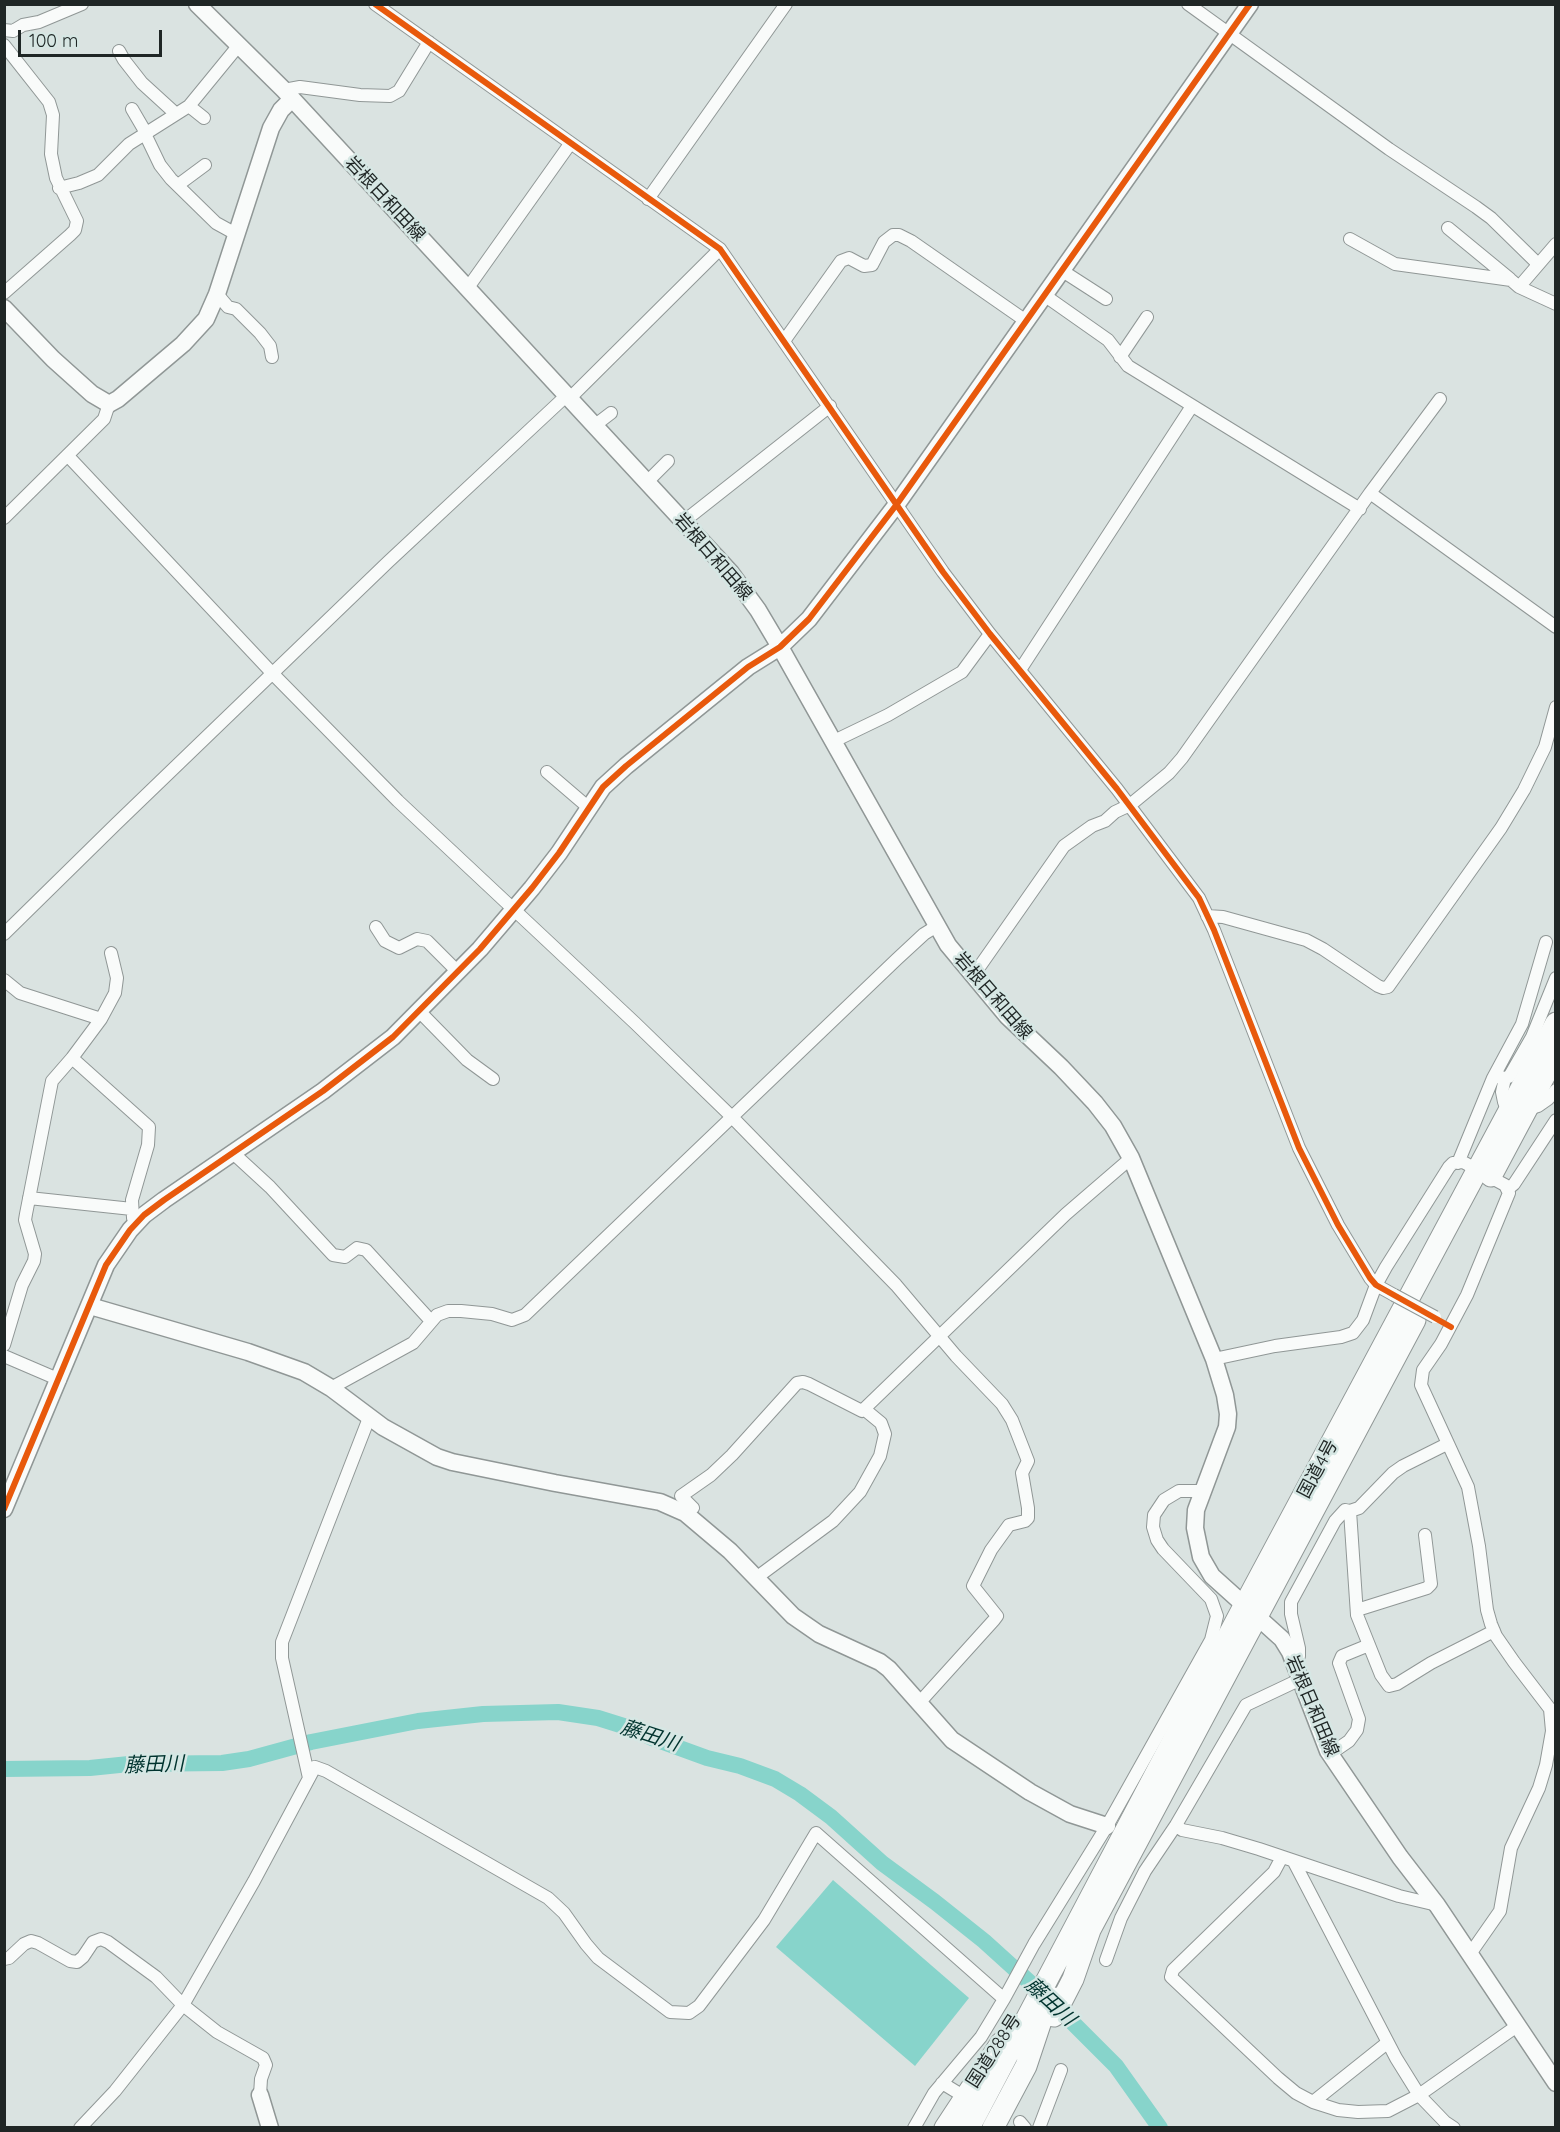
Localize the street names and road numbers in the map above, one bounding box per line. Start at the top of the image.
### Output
street label: 岩根日和田線 [340,152,430,246]
street label: 岩根日和田線 [669,509,757,605]
street label: 岩根日和田線 [949,948,1037,1044]
street label: 国道4号 [1294,1436,1342,1502]
street label: 岩根日和田線 [1281,1652,1343,1760]
street label: 国道288号 [962,2010,1026,2092]

